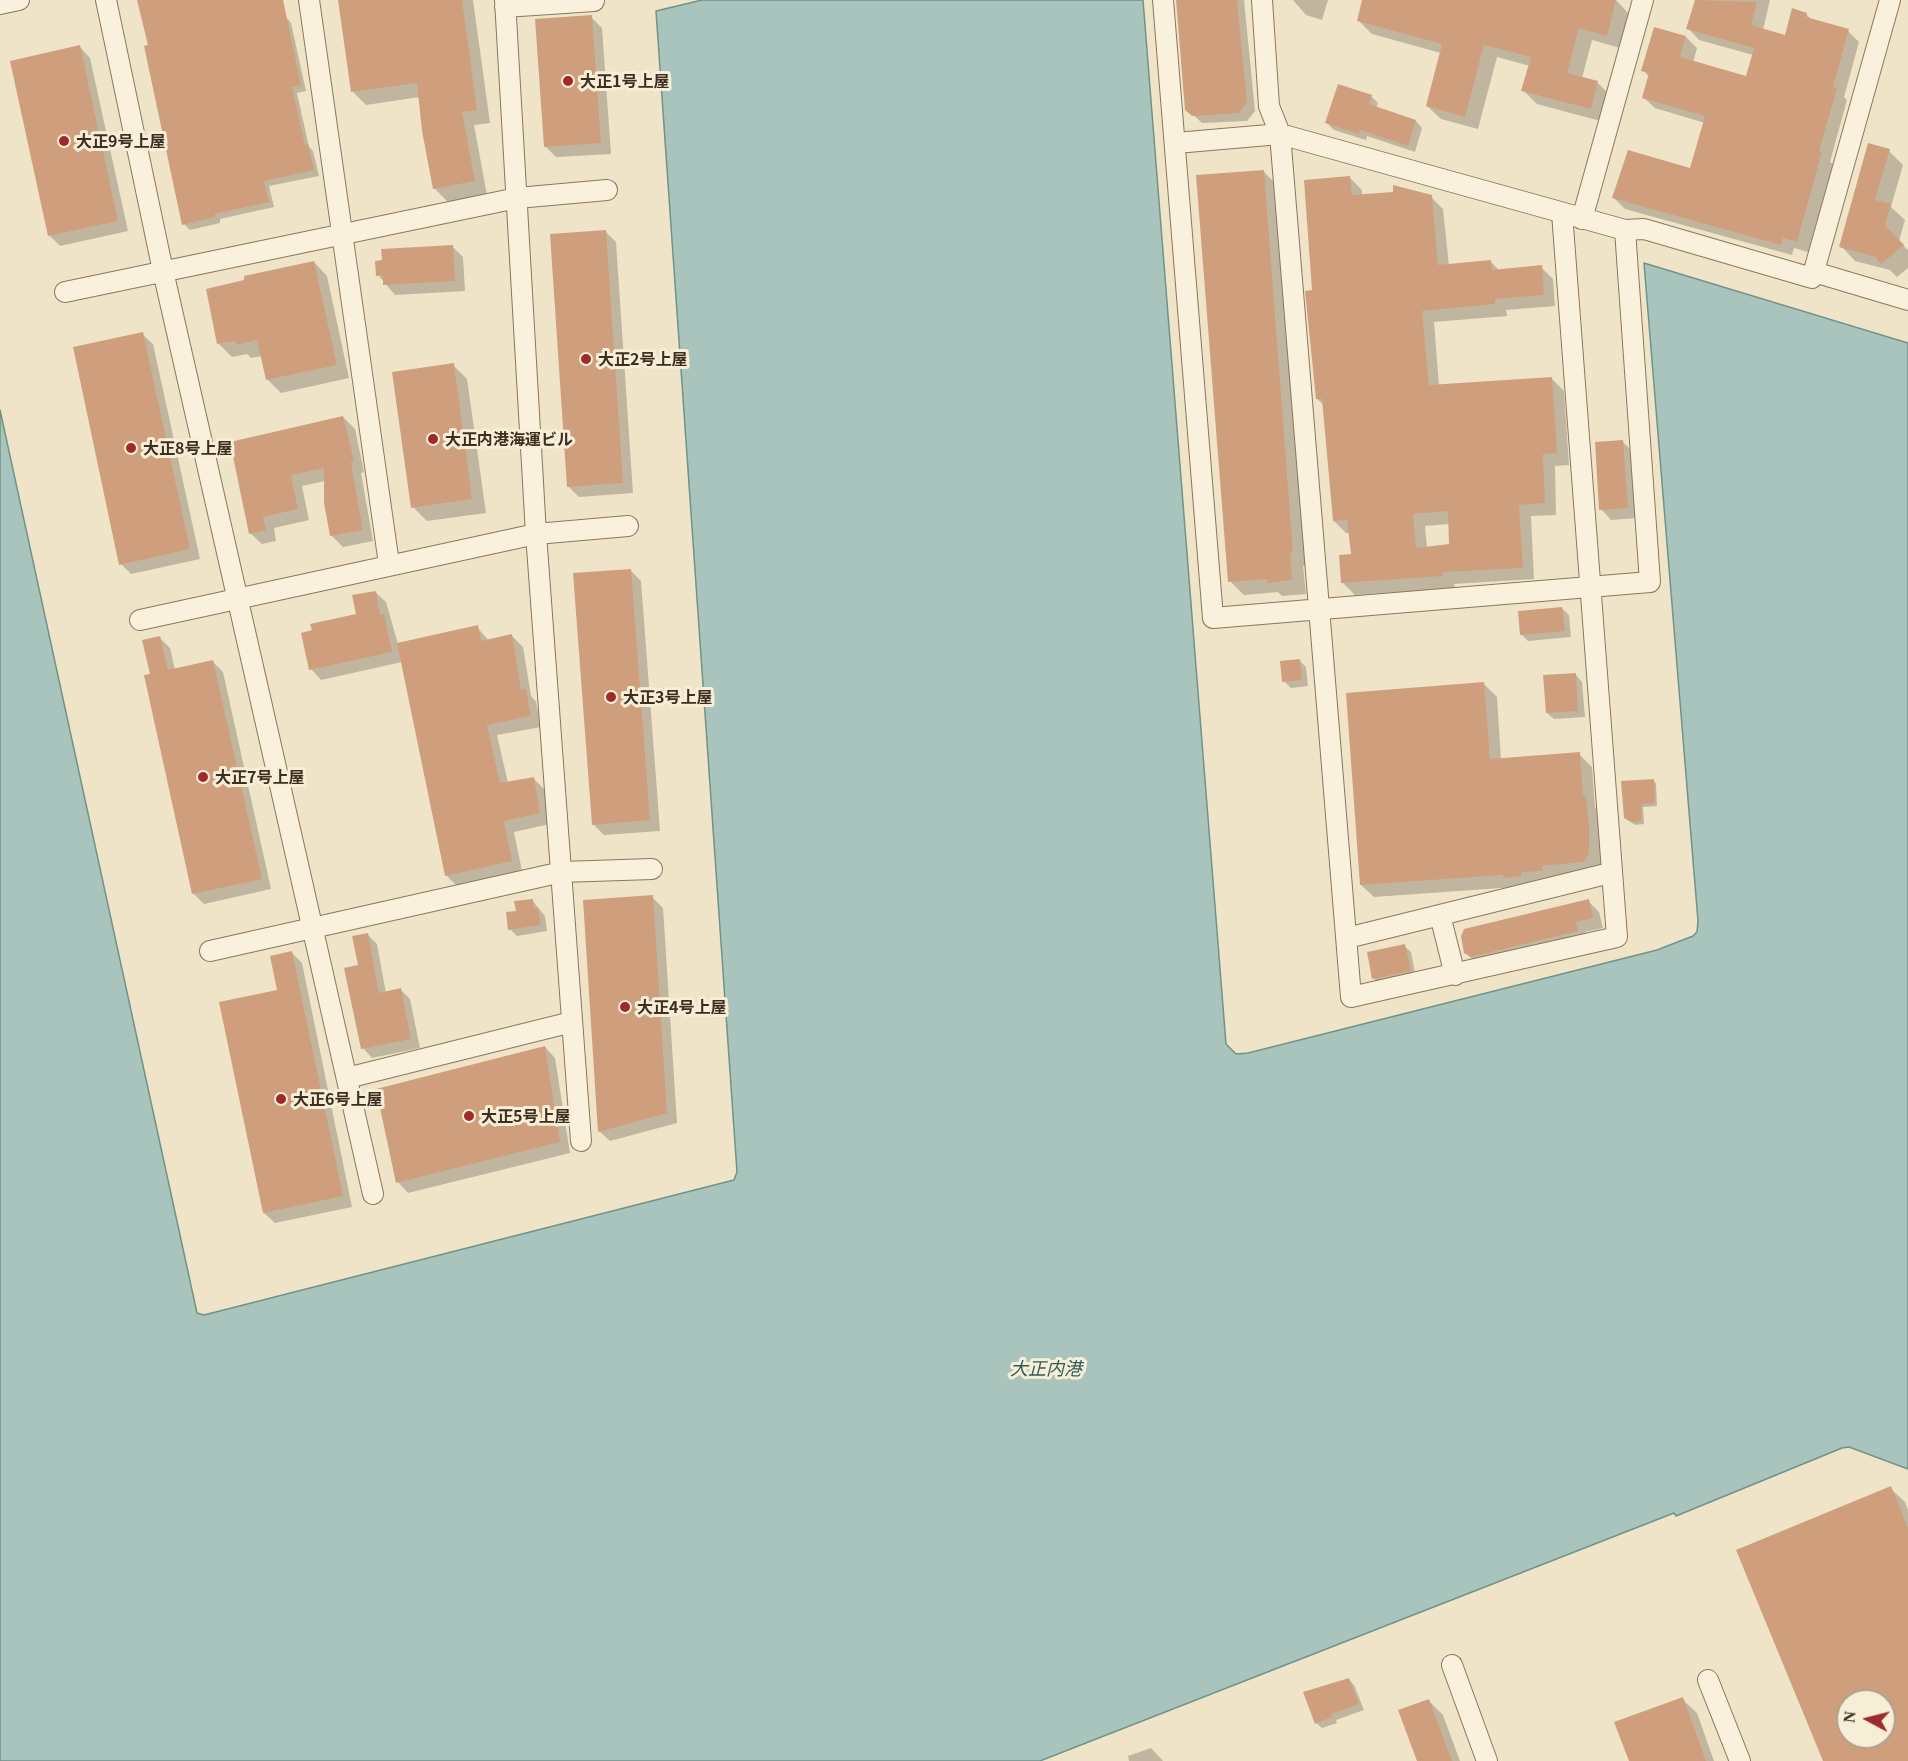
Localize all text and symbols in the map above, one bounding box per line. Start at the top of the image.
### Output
place label: 大正1号上屋 [580,71,669,91]
marker: 大正1号上屋 [561,74,575,88]
place label: 大正9号上屋 [76,131,165,151]
marker: 大正9号上屋 [57,134,71,148]
place label: 大正2号上屋 [598,349,687,369]
marker: 大正2号上屋 [579,352,593,366]
place label: 大正内港海運ビル [445,429,573,449]
marker: 大正内港海運ビル [426,432,440,446]
place label: 大正8号上屋 [143,438,232,458]
marker: 大正8号上屋 [124,441,138,455]
place label: 大正3号上屋 [623,687,712,707]
marker: 大正3号上屋 [604,690,618,704]
place label: 大正7号上屋 [215,767,304,787]
marker: 大正7号上屋 [196,770,210,784]
place label: 大正4号上屋 [637,997,726,1017]
marker: 大正4号上屋 [618,1000,632,1014]
place label: 大正6号上屋 [293,1089,382,1109]
marker: 大正6号上屋 [274,1092,288,1106]
place label: 大正5号上屋 [481,1106,570,1126]
marker: 大正5号上屋 [462,1109,476,1123]
water label: 大正内港 [1010,1357,1082,1379]
north arrow [1836,1689,1896,1749]
text: N [1840,1710,1859,1724]

